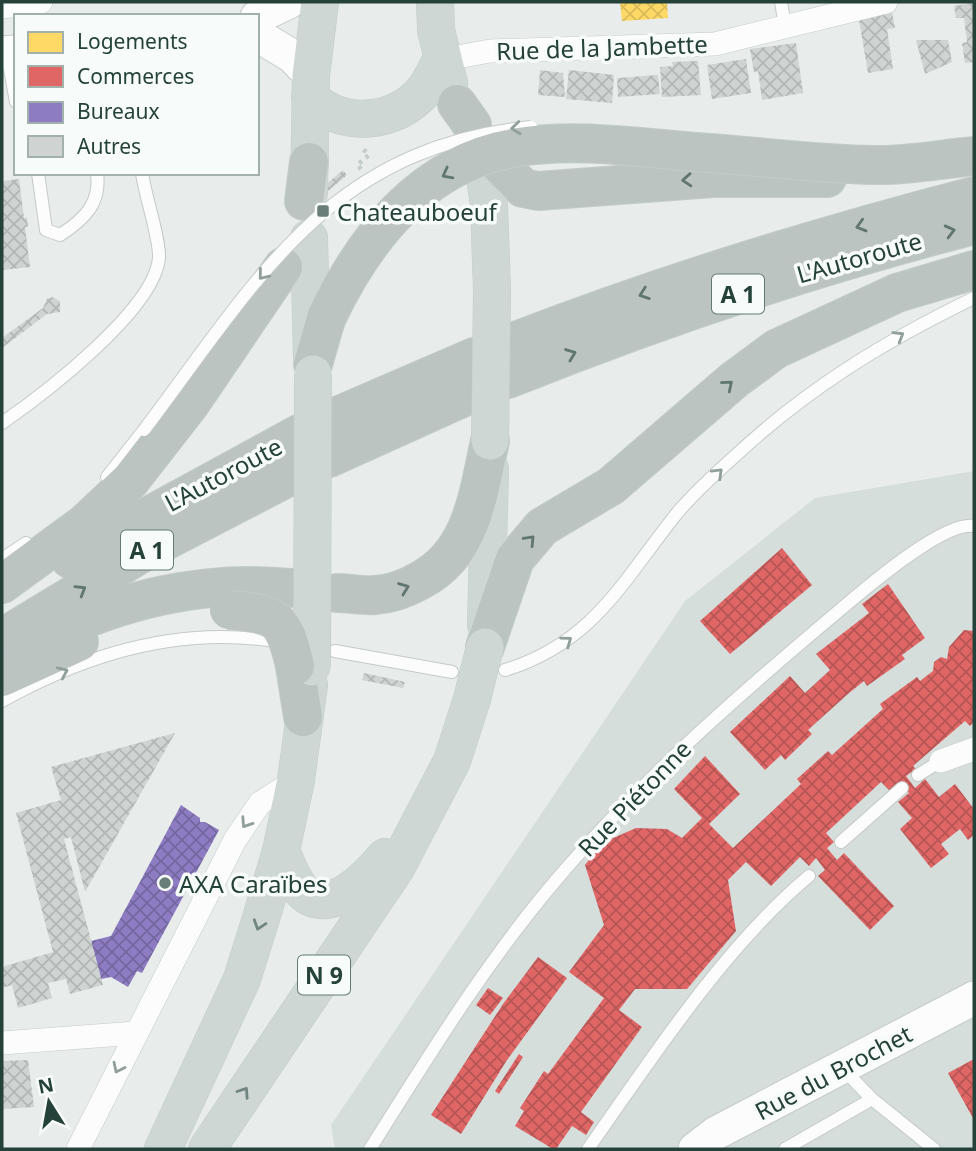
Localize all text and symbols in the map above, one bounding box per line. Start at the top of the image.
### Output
legend [14,14,259,175]
text: Logements [77,27,188,55]
street label: Rue de la Jambette [496,27,708,67]
text: Commerces [77,62,194,90]
text: Bureaux [77,97,160,125]
one-way arrow [510,120,521,135]
text: Autres [77,132,141,160]
one-way arrow [442,166,455,179]
one-way arrow [682,172,693,187]
place label: Chateauboeuf [337,195,499,228]
marker: Chateauboeuf [315,203,331,219]
one-way arrow [855,217,867,232]
street label: L'Autoroute [793,223,925,291]
one-way arrow [944,225,956,239]
one-way arrow [259,267,271,280]
road number: A 1 [712,274,764,314]
one-way arrow [638,286,650,300]
one-way arrow [891,331,904,344]
one-way arrow [565,348,577,362]
one-way arrow [719,381,732,393]
street label: L'Autoroute [158,429,288,519]
one-way arrow [710,468,723,481]
road number: A 1 [121,530,173,570]
one-way arrow [522,535,534,548]
one-way arrow [397,582,409,596]
one-way arrow [74,585,87,598]
one-way arrow [559,637,572,650]
one-way arrow [56,666,69,680]
street label: Rue Piétonne [570,733,698,863]
one-way arrow [241,816,254,829]
place label: AXA Caraïbes [179,867,328,900]
marker: AXA Caraïbes [157,875,173,891]
one-way arrow [253,919,267,931]
road number: N 9 [298,956,350,994]
street label: Rue du Brochet [749,1017,918,1127]
one-way arrow [112,1061,126,1073]
north arrow [14,1067,84,1137]
text: N [36,1071,56,1100]
one-way arrow [236,1087,248,1100]

